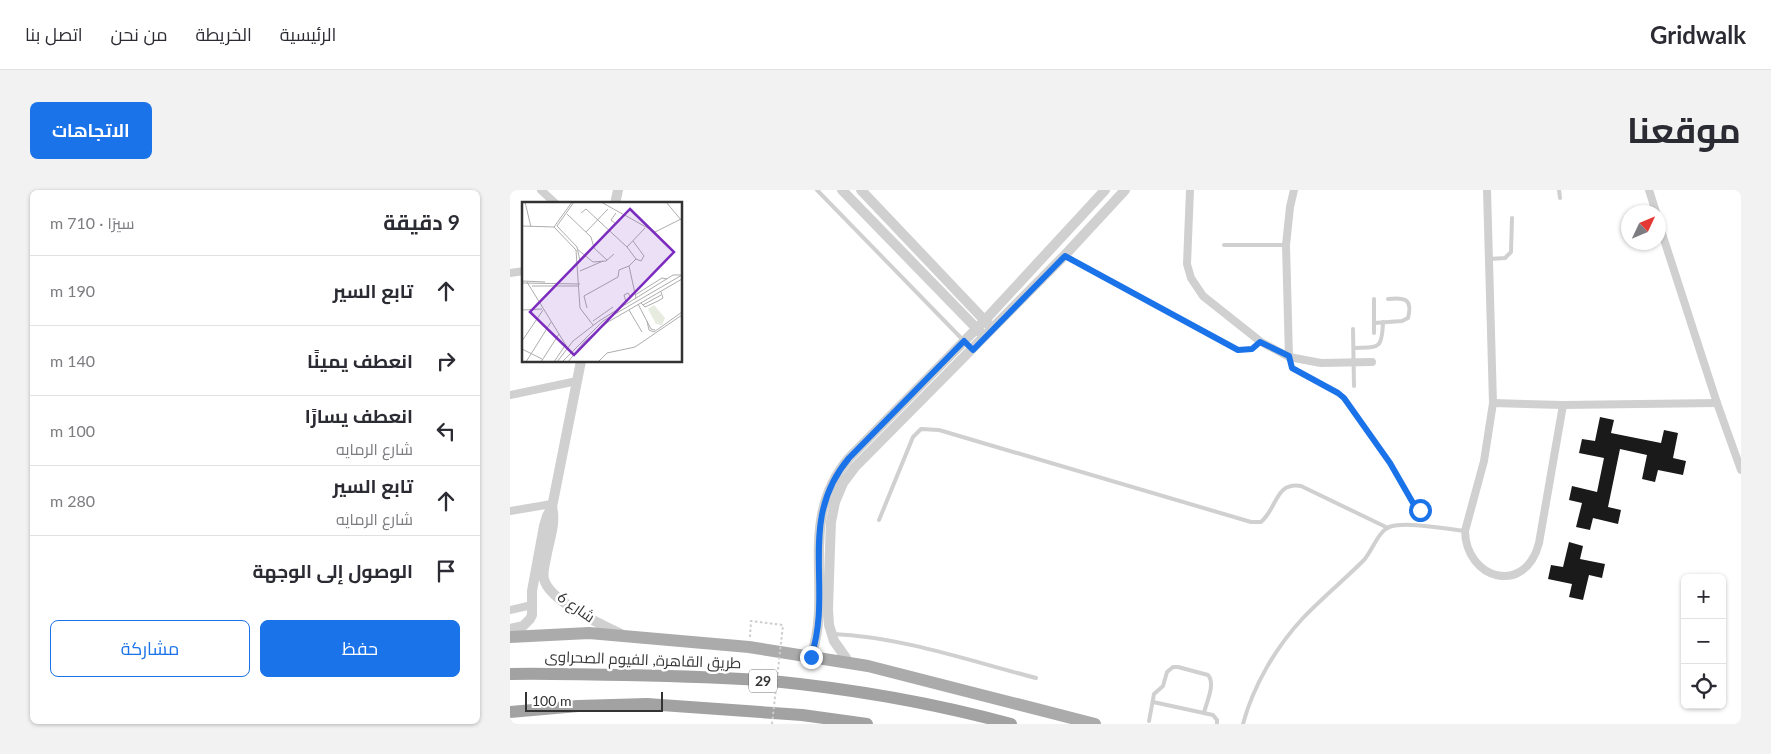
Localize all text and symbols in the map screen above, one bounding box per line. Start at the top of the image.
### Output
text: Gridwalk [1650,20,1746,49]
text: اتصل بنا [25,23,83,45]
text: من نحن [111,23,168,45]
text: الخريطة [196,23,252,45]
text: الرئيسية [280,23,336,45]
button: الاتجاهات [30,102,152,159]
text: موقعنا [1627,108,1741,150]
inset map [522,202,682,362]
north arrow [1621,205,1666,250]
text: 9 دقيقة [383,209,460,234]
text: سيرًا · 710 m [50,213,135,232]
icon: ahead [432,277,460,305]
text: تابع السير [333,279,413,302]
text: 190 m [50,281,95,300]
icon: right [432,347,460,375]
text: انعطف يمينًا [307,349,413,372]
text: 140 m [50,351,95,370]
text: انعطف يسارًا [305,404,413,427]
icon: left [432,417,460,445]
text: 100 m [50,421,95,440]
text: شارع الرمايه [336,439,413,458]
text: تابع السير [333,474,413,497]
icon: ahead [432,487,460,515]
text: 280 m [50,491,95,510]
route start [1409,499,1432,522]
text: شارع الرمايه [336,509,413,528]
icon: arrive [432,557,460,585]
text: الوصول إلى الوجهة [252,559,413,582]
map controls [1681,574,1726,709]
button: + [1681,574,1726,619]
street label: شارع 6 [553,587,599,628]
button: − [1681,619,1726,664]
button: مشاركة [50,620,250,677]
button: حفظ [260,620,460,677]
route end [800,646,823,669]
street label: طريق القاهرة, الفيوم الصحراوى [544,647,742,673]
button: locate [1681,664,1726,709]
road number: 29 [749,670,777,692]
scale bar [525,689,662,712]
text: 100 m [532,692,571,709]

